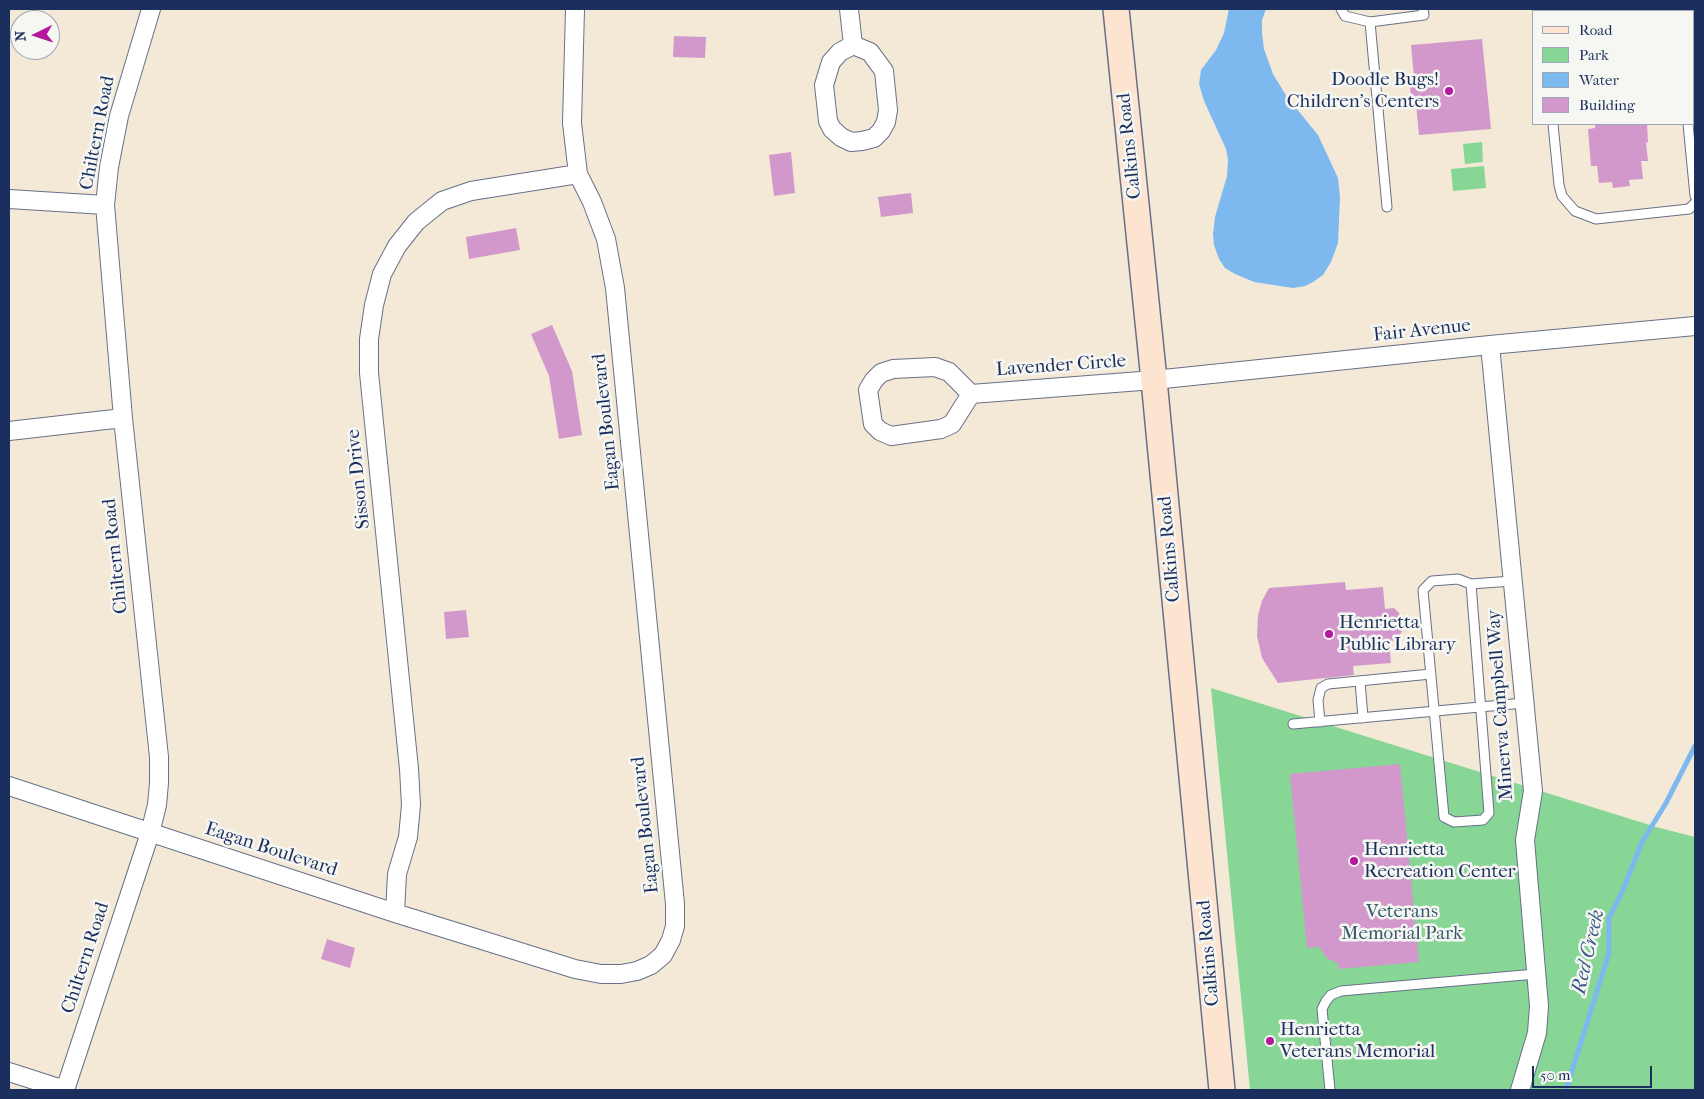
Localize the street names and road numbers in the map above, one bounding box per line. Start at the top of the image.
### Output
street label: Chiltern Road [76,74,120,192]
street label: Calkins Road [1113,92,1147,200]
street label: Fair Avenue [1372,315,1472,347]
street label: Lavender Circle [995,350,1127,382]
street label: Eagan Boulevard [588,352,626,492]
street label: Sisson Drive [342,428,376,530]
street label: Calkins Road [1154,495,1186,603]
street label: Chiltern Road [99,497,133,615]
street label: Minerva Campbell Way [1483,609,1519,801]
street label: Eagan Boulevard [627,755,665,895]
street label: Eagan Boulevard [202,818,340,882]
street label: Chiltern Road [57,899,115,1017]
street label: Calkins Road [1193,899,1225,1007]

